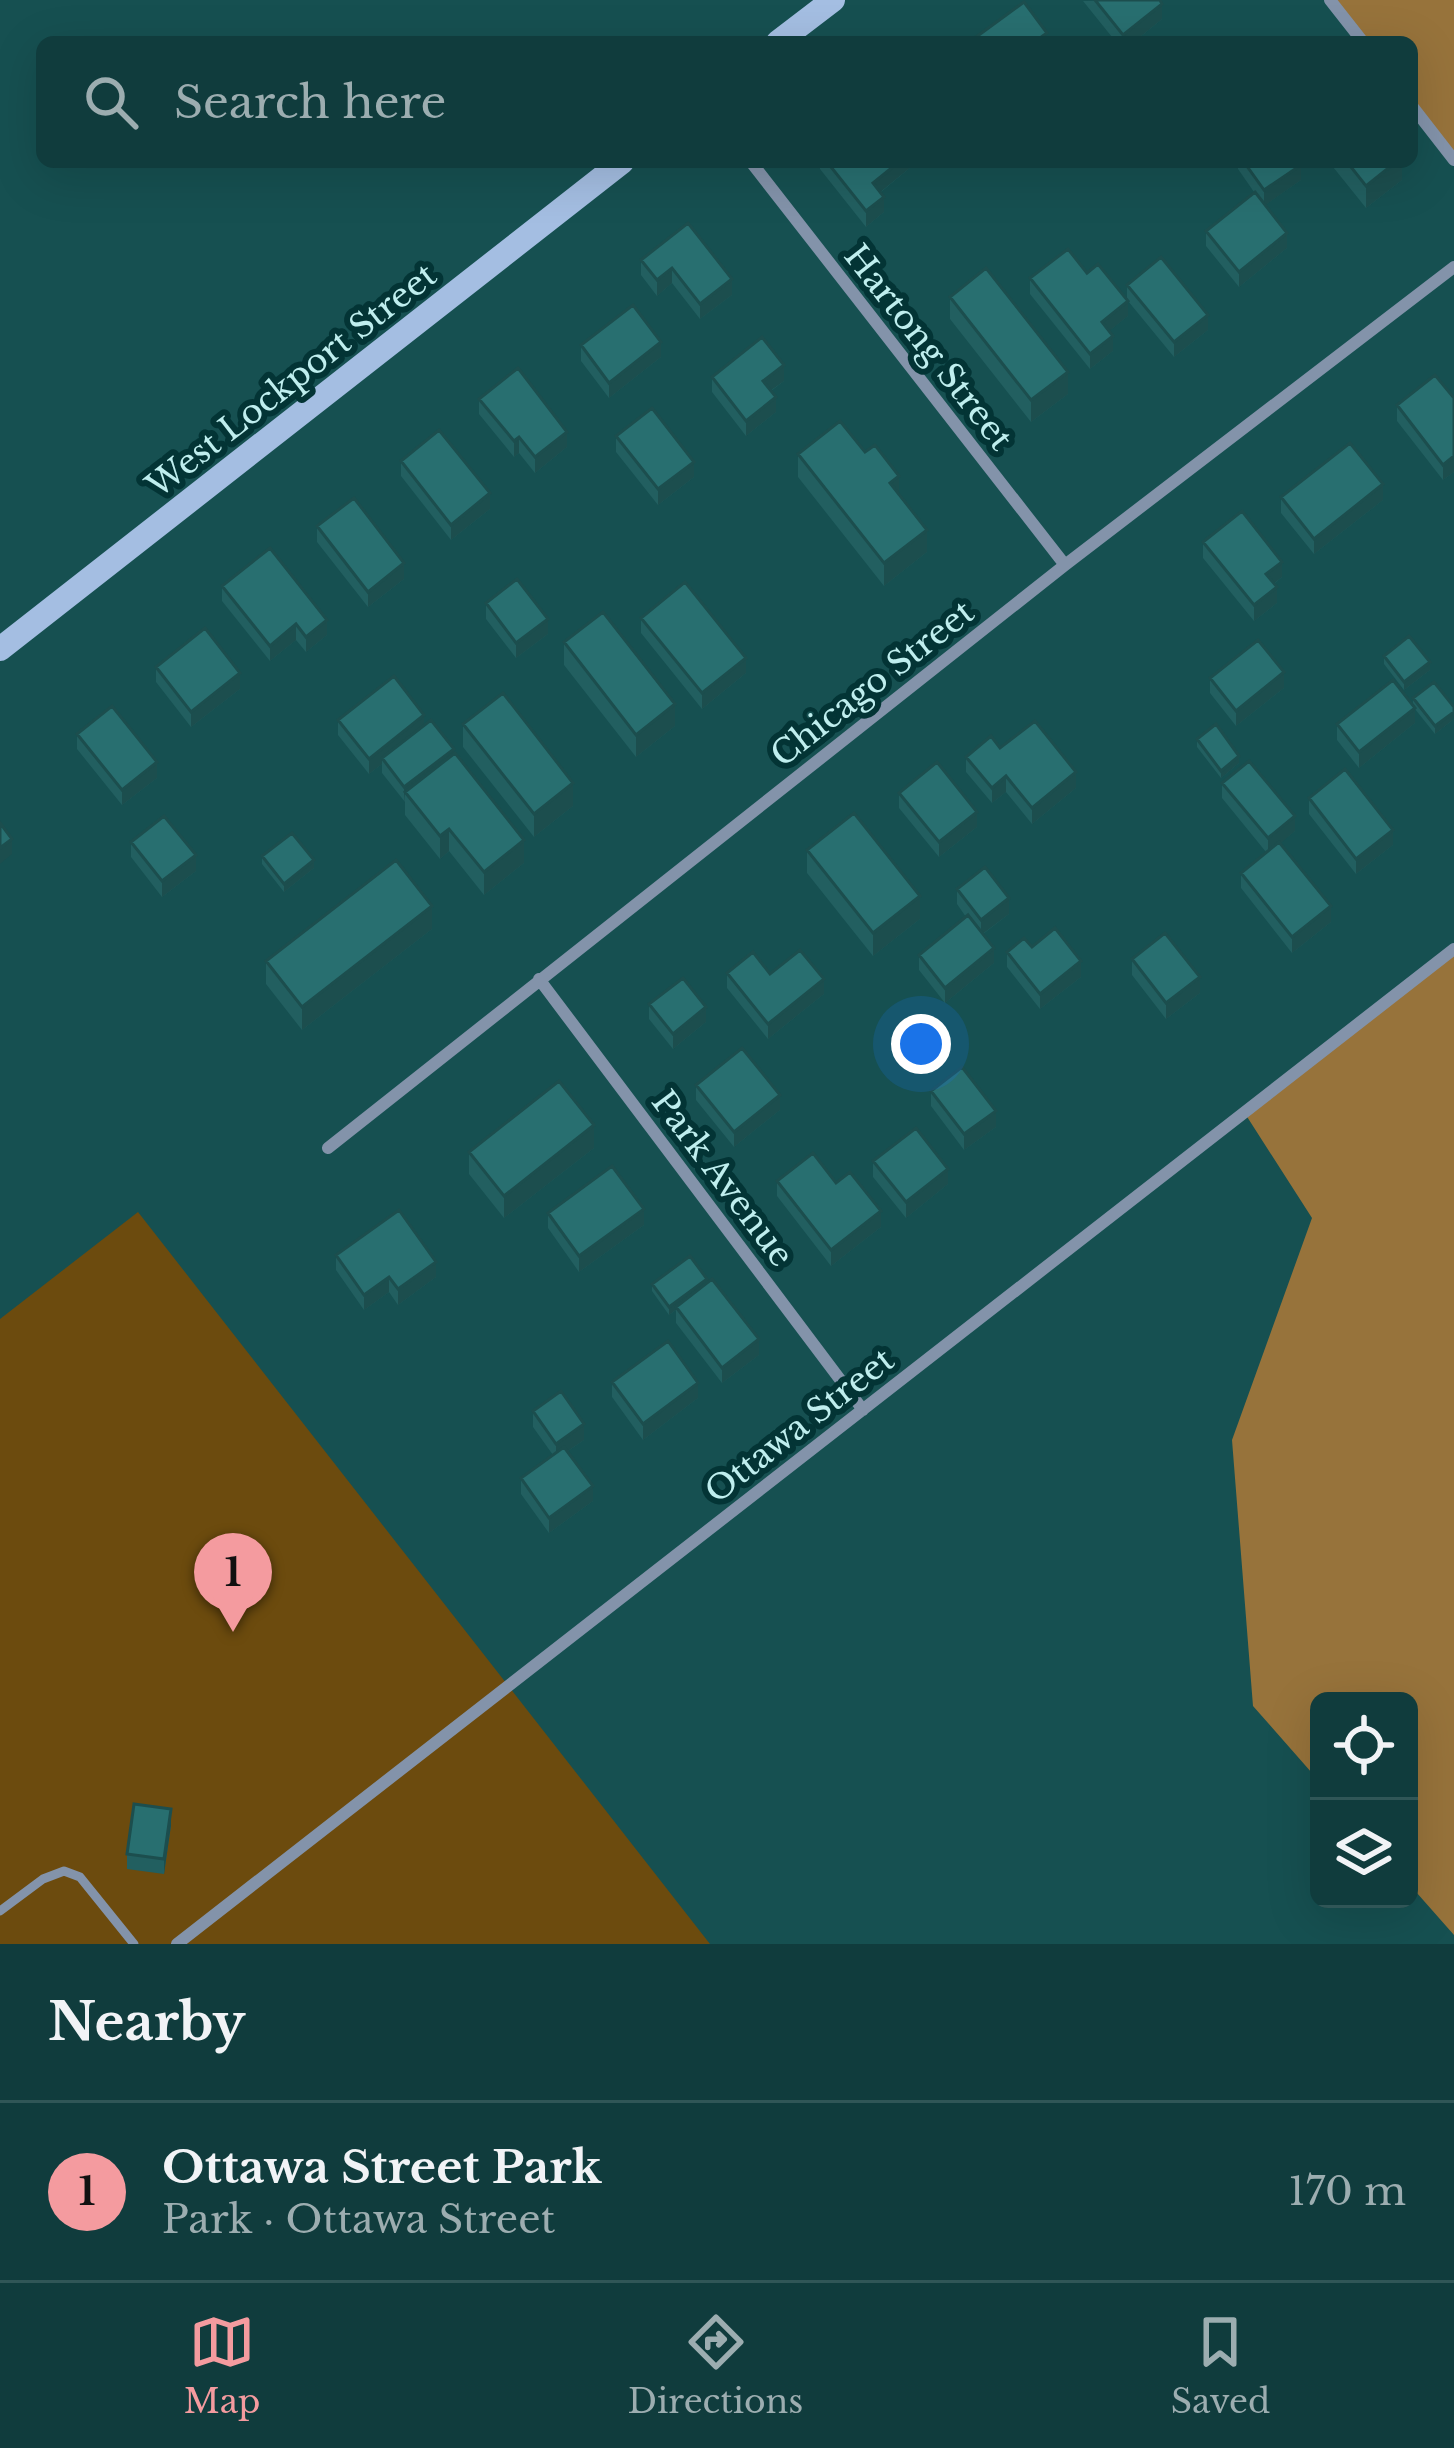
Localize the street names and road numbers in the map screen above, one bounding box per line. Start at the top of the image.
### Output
street label: Hartong Street [836,236,1022,459]
street label: West Lockport Street [137,254,445,507]
street label: Chicago Street [763,591,982,775]
street label: Park Avenue [643,1082,802,1274]
street label: Ottawa Street [697,1339,902,1512]

